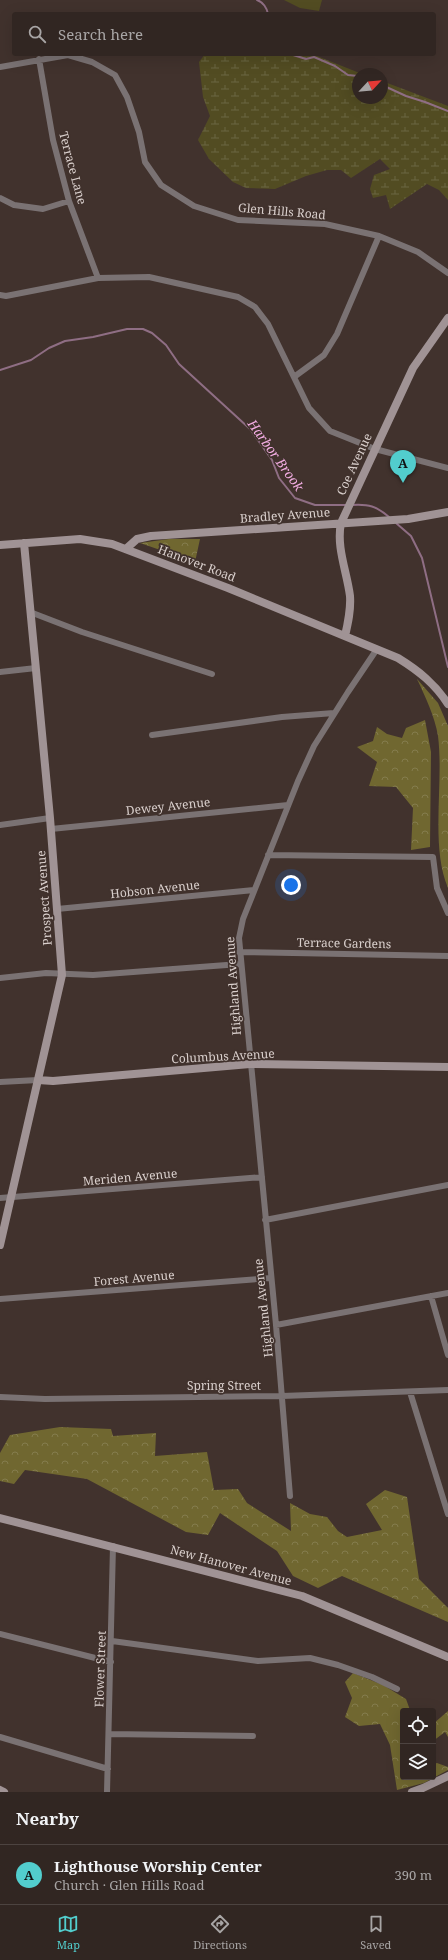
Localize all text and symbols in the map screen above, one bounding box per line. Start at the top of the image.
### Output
search box [12,12,436,56]
icon: search [26,23,48,45]
text: Search here [58,24,143,44]
north arrow [352,68,388,104]
street label: Terrace Lane [55,130,91,206]
street label: Glen Hills Road [238,199,327,223]
water label: Harbor Brook [243,415,309,495]
street label: Coe Avenue [332,430,376,498]
pin: A [390,450,416,483]
street label: Bradley Avenue [239,503,331,527]
street label: Hanover Road [156,540,239,586]
street label: Dewey Avenue [125,793,211,819]
street label: Prospect Avenue [32,850,56,946]
your location [281,875,301,895]
street label: Hobson Avenue [109,876,201,902]
street label: Terrace Gardens [297,934,391,952]
street label: Highland Avenue [221,936,245,1036]
street label: Columbus Avenue [171,1045,275,1067]
street label: Meriden Avenue [82,1164,178,1190]
street label: Highland Avenue [249,1258,277,1358]
street label: Forest Avenue [93,1266,175,1290]
street label: Spring Street [187,1377,261,1394]
street label: New Hanover Avenue [168,1541,294,1589]
street label: Flower Street [90,1630,110,1708]
map controls [400,1708,436,1780]
button: locate [400,1708,436,1744]
button: layers [400,1744,436,1780]
text: Nearby [16,1807,79,1830]
text: Lighthouse Worship Center [54,1856,262,1876]
text: A [24,1866,34,1884]
text: 390 m [395,1866,432,1884]
text: Church · Glen Hills Road [54,1876,204,1894]
tab: Map [57,1913,80,1952]
tab: Directions [193,1913,247,1952]
tab: Saved [360,1913,391,1952]

